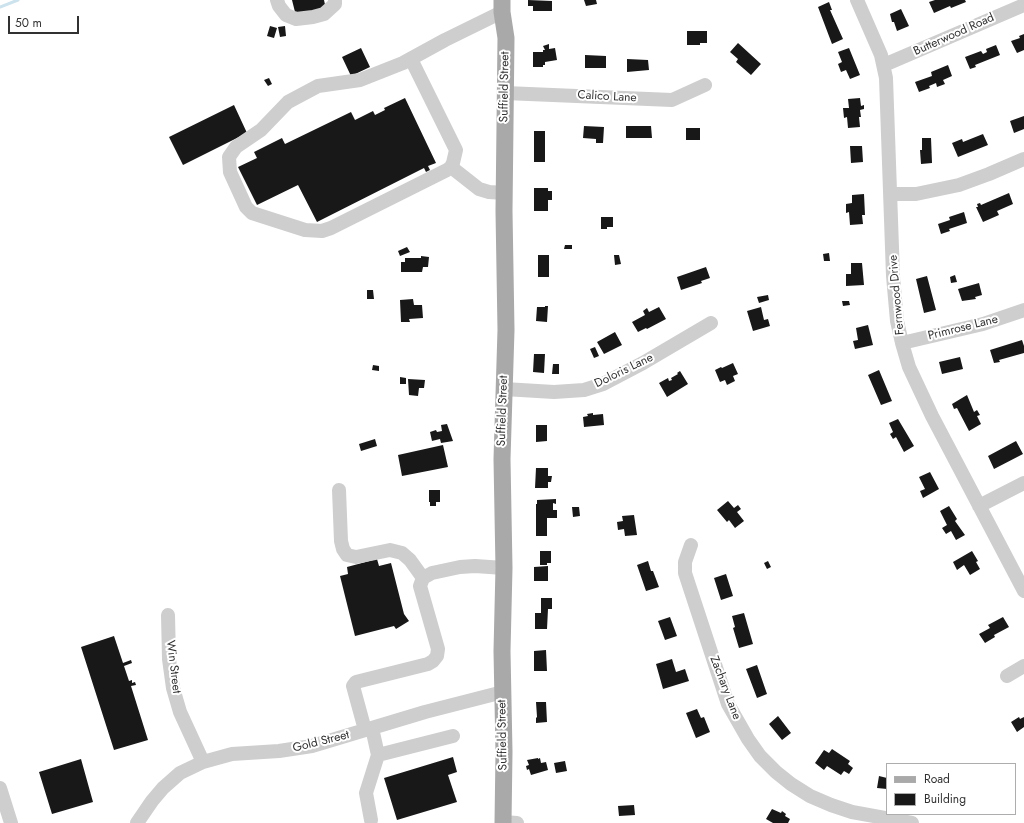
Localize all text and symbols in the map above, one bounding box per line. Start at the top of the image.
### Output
scale bar [10,8,81,34]
street label: Butterwood Road [911,11,997,59]
text: 50 m [15,14,42,32]
street label: Suffield Street [497,51,513,123]
street label: Calico Lane [577,88,637,106]
street label: Fernwood Drive [886,254,908,336]
street label: Primrose Lane [926,312,1000,344]
street label: Doloris Lane [592,351,656,391]
street label: Suffield Street [495,375,511,447]
street label: Win Street [163,640,183,694]
street label: Zachary Lane [706,654,744,722]
street label: Suffield Street [495,699,511,771]
street label: Gold Street [291,728,351,756]
legend [886,763,1016,815]
text: Road [924,770,950,788]
text: Building [924,790,966,808]

